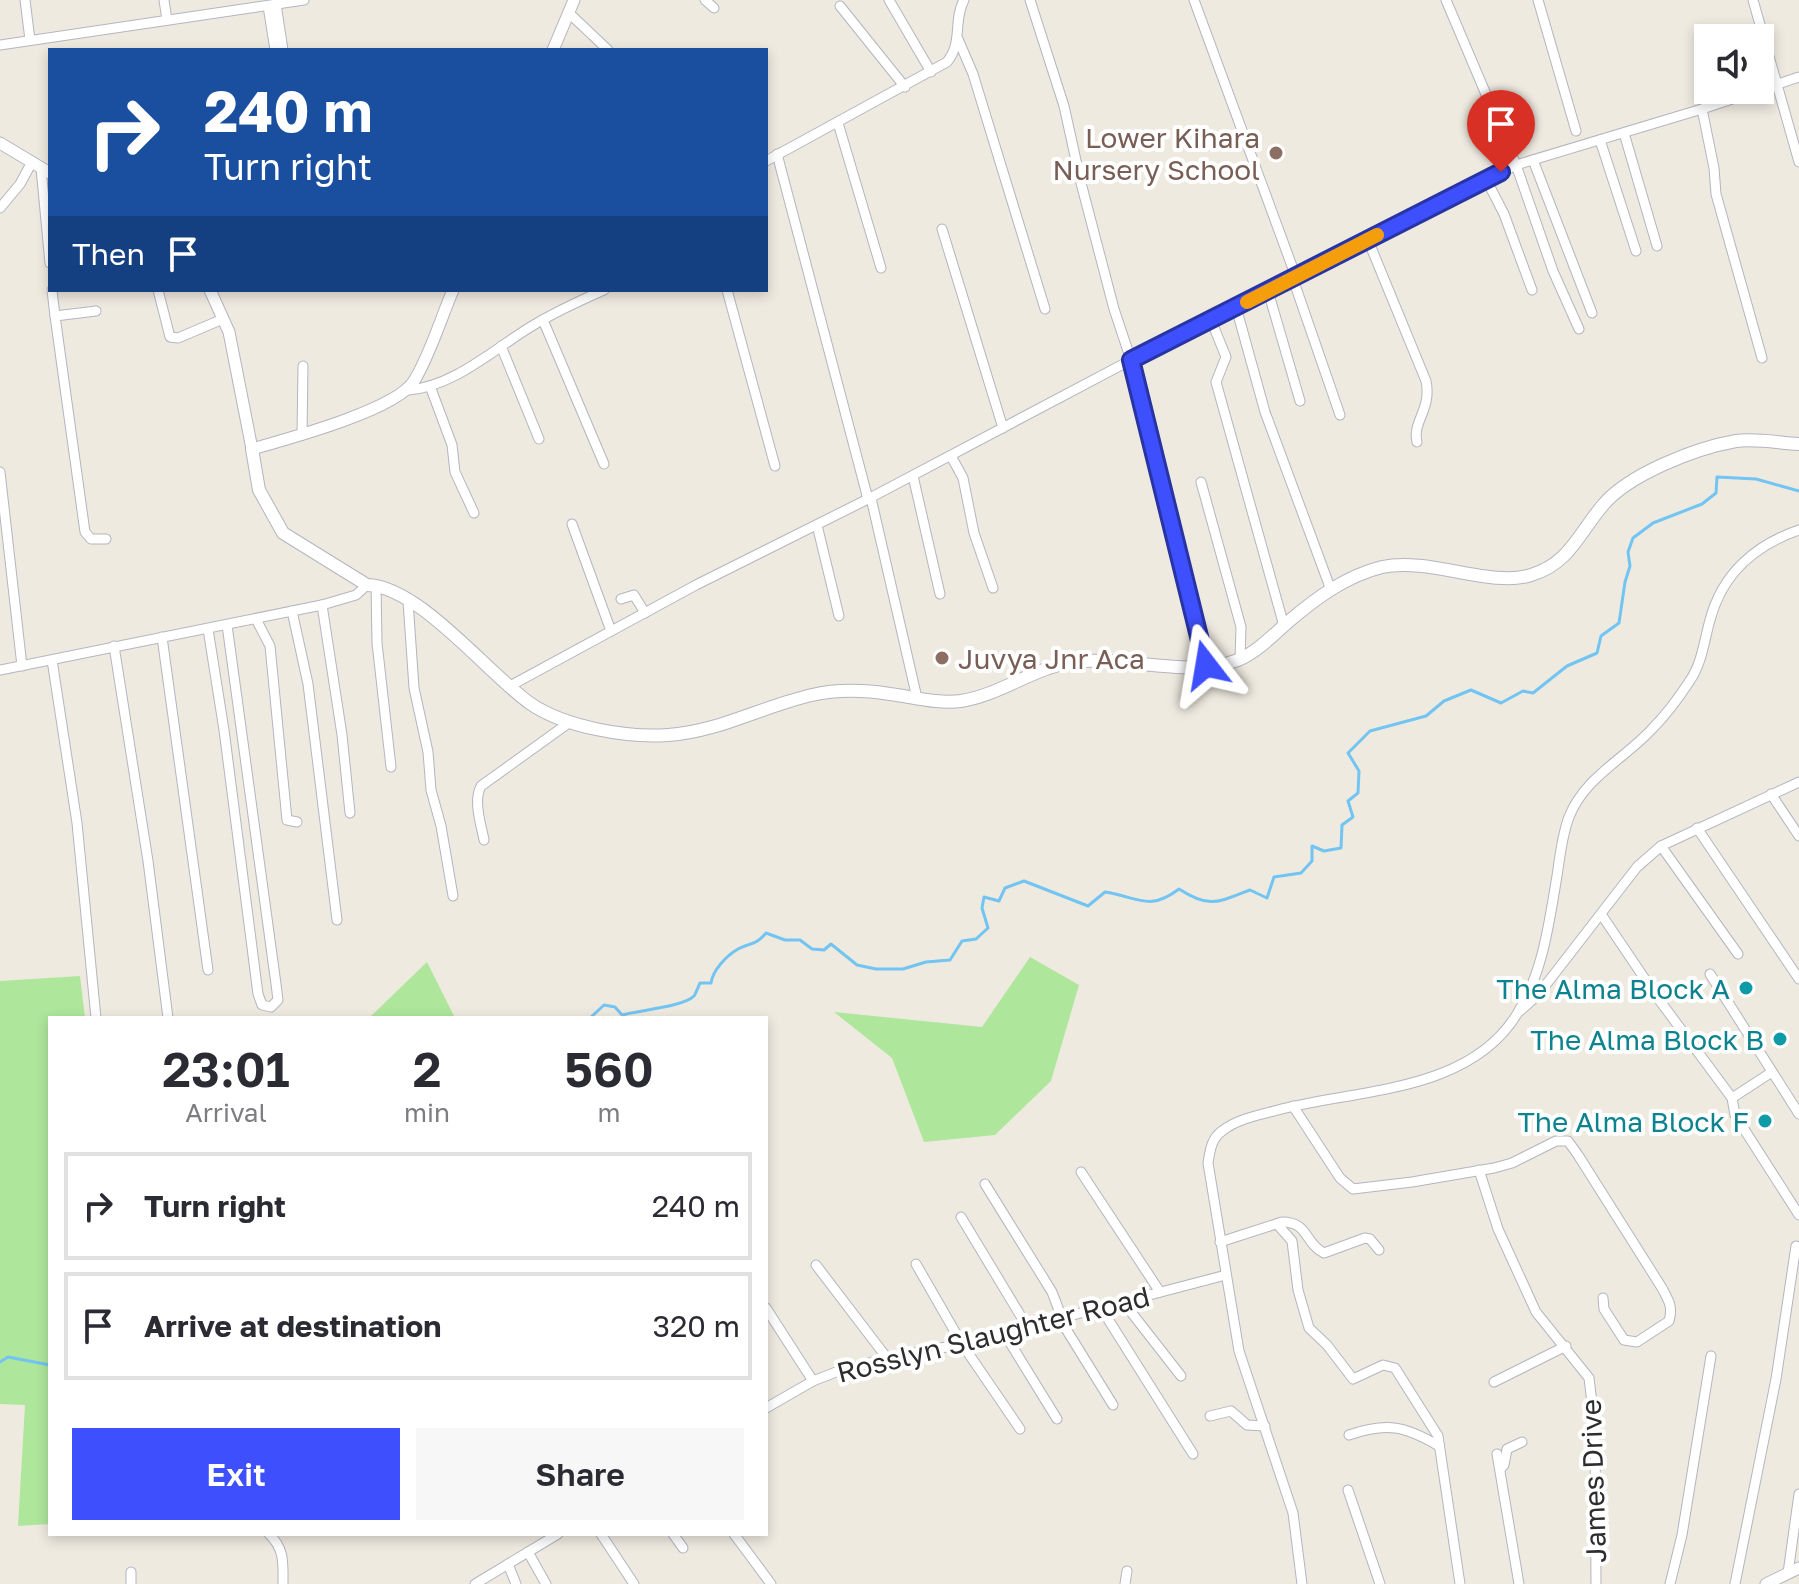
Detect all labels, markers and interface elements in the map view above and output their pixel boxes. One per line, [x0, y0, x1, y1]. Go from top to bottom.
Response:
map controls [1694, 24, 1774, 104]
button: sound [1694, 24, 1774, 104]
text: 240 m [204, 77, 373, 144]
icon: right [72, 80, 176, 184]
pin [1467, 90, 1535, 172]
icon: arrive [1479, 102, 1523, 146]
place label: Lower Kihara Nursery School [1052, 121, 1260, 186]
marker: Lower Kihara Nursery School [1267, 144, 1285, 162]
text: Turn right [204, 145, 372, 188]
icon: arrive [161, 232, 205, 276]
text: Then [72, 236, 145, 272]
position arrow [1164, 623, 1248, 707]
place label: Juvya Jnr Aca [958, 642, 1145, 675]
marker: Juvya Jnr Aca [933, 649, 951, 667]
place label: The Alma Block A [1496, 972, 1730, 1005]
marker: The Alma Block A [1737, 979, 1755, 997]
place label: The Alma Block B [1530, 1023, 1764, 1056]
marker: The Alma Block B [1771, 1030, 1789, 1048]
text: 23:01 [162, 1040, 290, 1098]
text: 2 [413, 1040, 441, 1098]
text: 560 [564, 1040, 654, 1098]
text: Arrival [185, 1097, 267, 1128]
text: min [404, 1097, 450, 1128]
text: m [598, 1097, 621, 1128]
place label: The Alma Block F [1517, 1105, 1749, 1138]
marker: The Alma Block F [1756, 1112, 1774, 1130]
icon: right [76, 1184, 120, 1228]
text: Turn right [144, 1188, 286, 1224]
text: 240 m [652, 1188, 740, 1224]
street label: Rosslyn Slaughter Road [833, 1279, 1153, 1389]
icon: arrive [76, 1304, 120, 1348]
text: Arrive at destination [144, 1308, 441, 1344]
text: 320 m [652, 1308, 740, 1344]
street label: James Drive [1574, 1399, 1612, 1563]
button: Exit [72, 1428, 400, 1520]
button: Share [416, 1428, 744, 1520]

